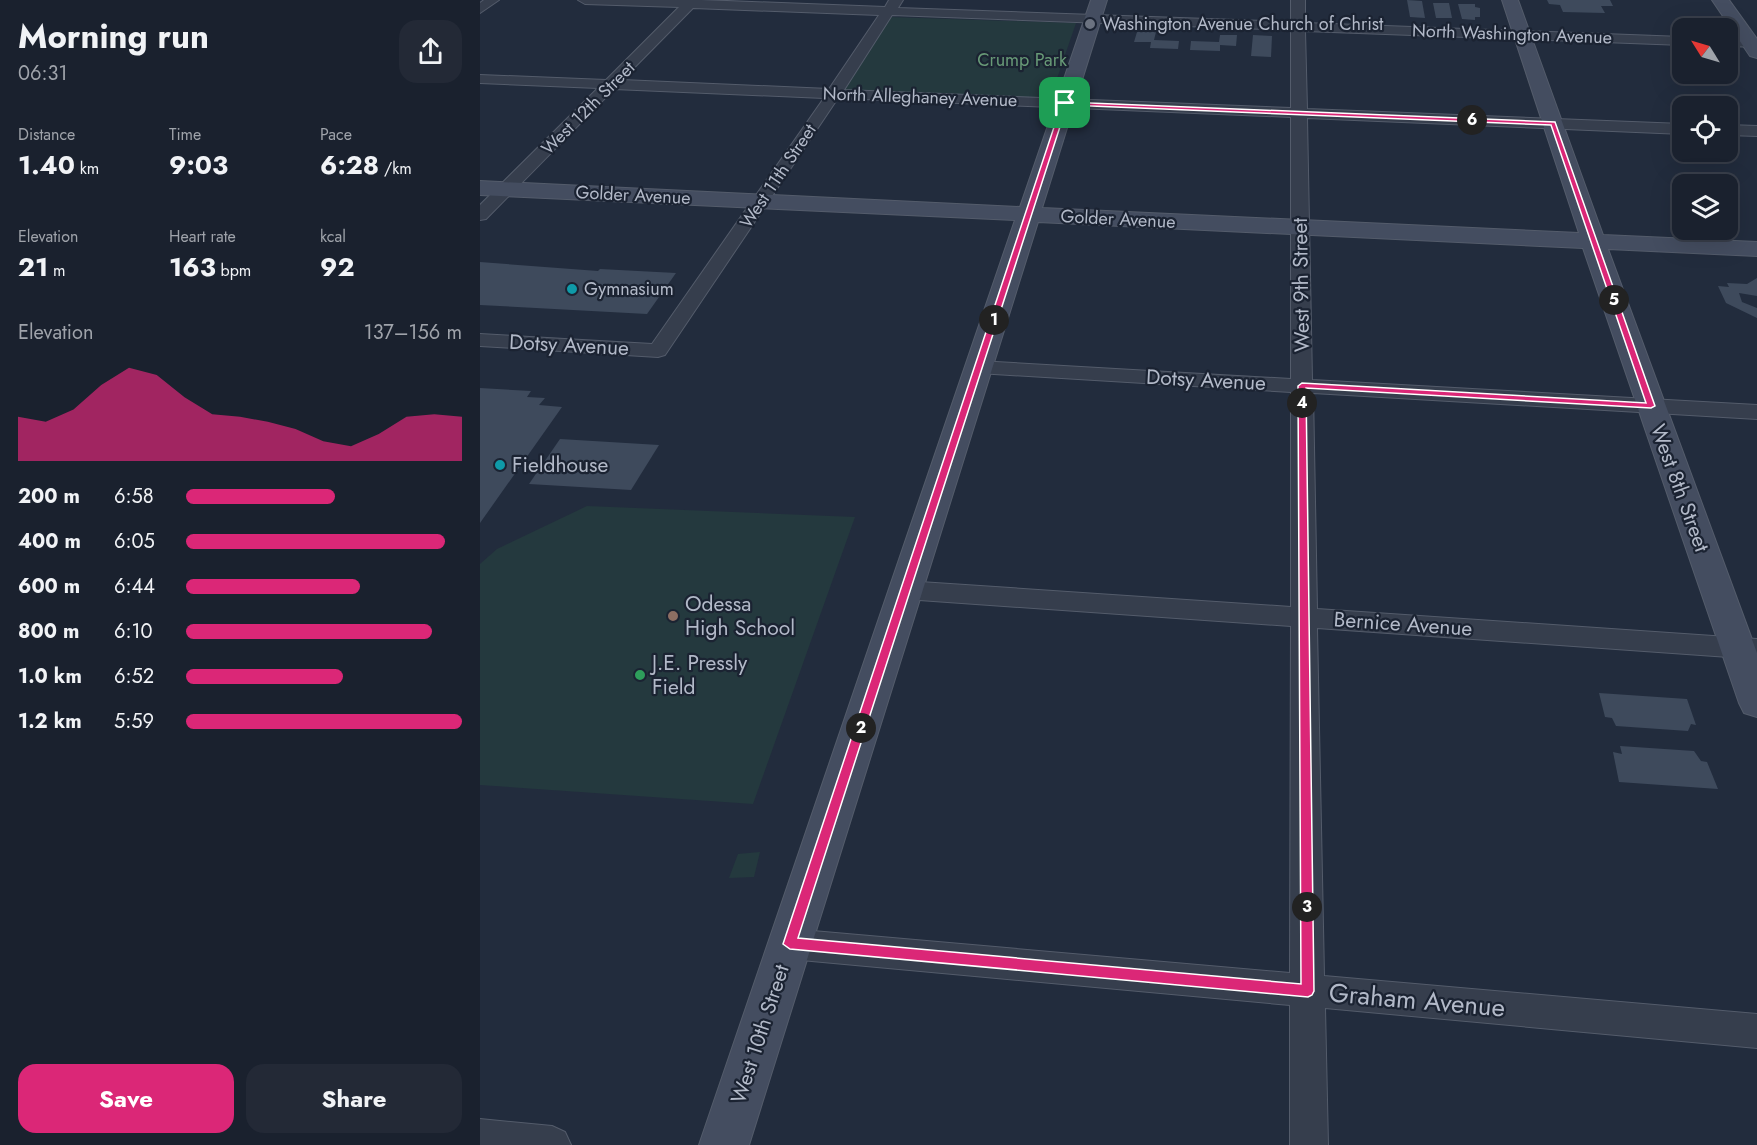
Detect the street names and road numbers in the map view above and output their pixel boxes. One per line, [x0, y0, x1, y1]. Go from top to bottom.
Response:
street label: North Washington Avenue [1412, 18, 1612, 50]
street label: West 12th Street [535, 55, 641, 161]
street label: North Alleghaney Avenue [822, 81, 1018, 113]
street label: West 11th Street [733, 118, 823, 233]
street label: Golder Avenue [575, 179, 691, 211]
street label: Golder Avenue [1060, 203, 1176, 235]
street label: West 9th Street [1285, 218, 1317, 352]
street label: Dotsy Avenue [508, 327, 630, 363]
street label: Dotsy Avenue [1145, 362, 1267, 398]
street label: West 8th Street [1643, 420, 1717, 556]
street label: Bernice Avenue [1333, 604, 1473, 644]
street label: West 10th Street [723, 961, 797, 1107]
street label: Graham Avenue [1327, 973, 1507, 1027]

